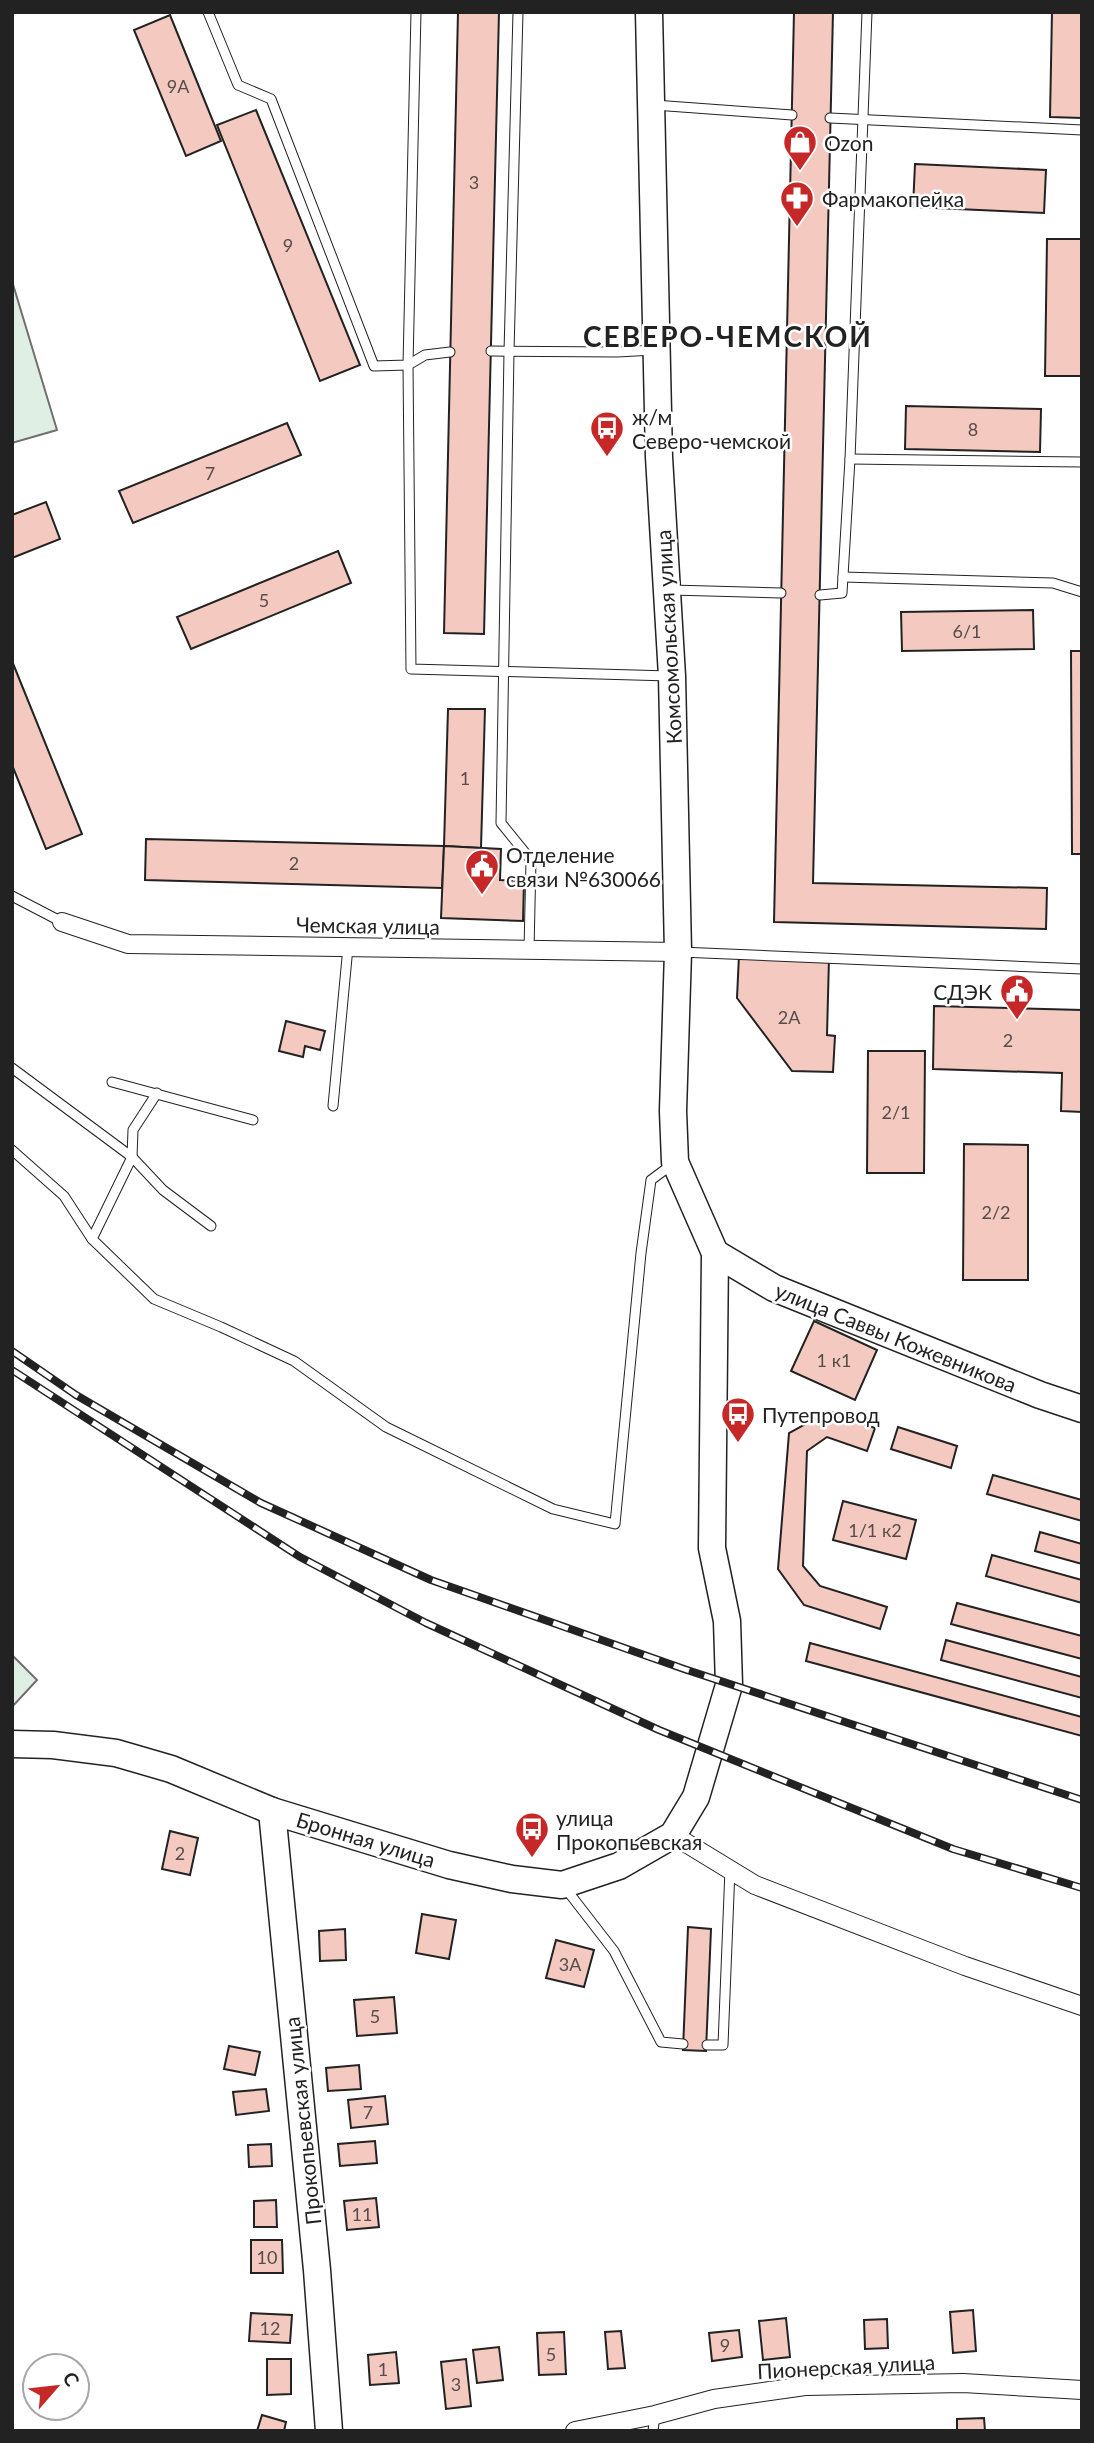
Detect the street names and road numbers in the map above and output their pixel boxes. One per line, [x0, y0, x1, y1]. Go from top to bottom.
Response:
street label: Комсомольская улица [650, 529, 686, 745]
street label: Чемская улица [296, 911, 440, 939]
street label: улица Саввы Кожевникова [772, 1277, 1020, 1397]
street label: Бронная улица [294, 1806, 438, 1872]
street label: Прокопьевская улица [279, 2016, 325, 2226]
street label: Пионерская улица [756, 2349, 936, 2383]

